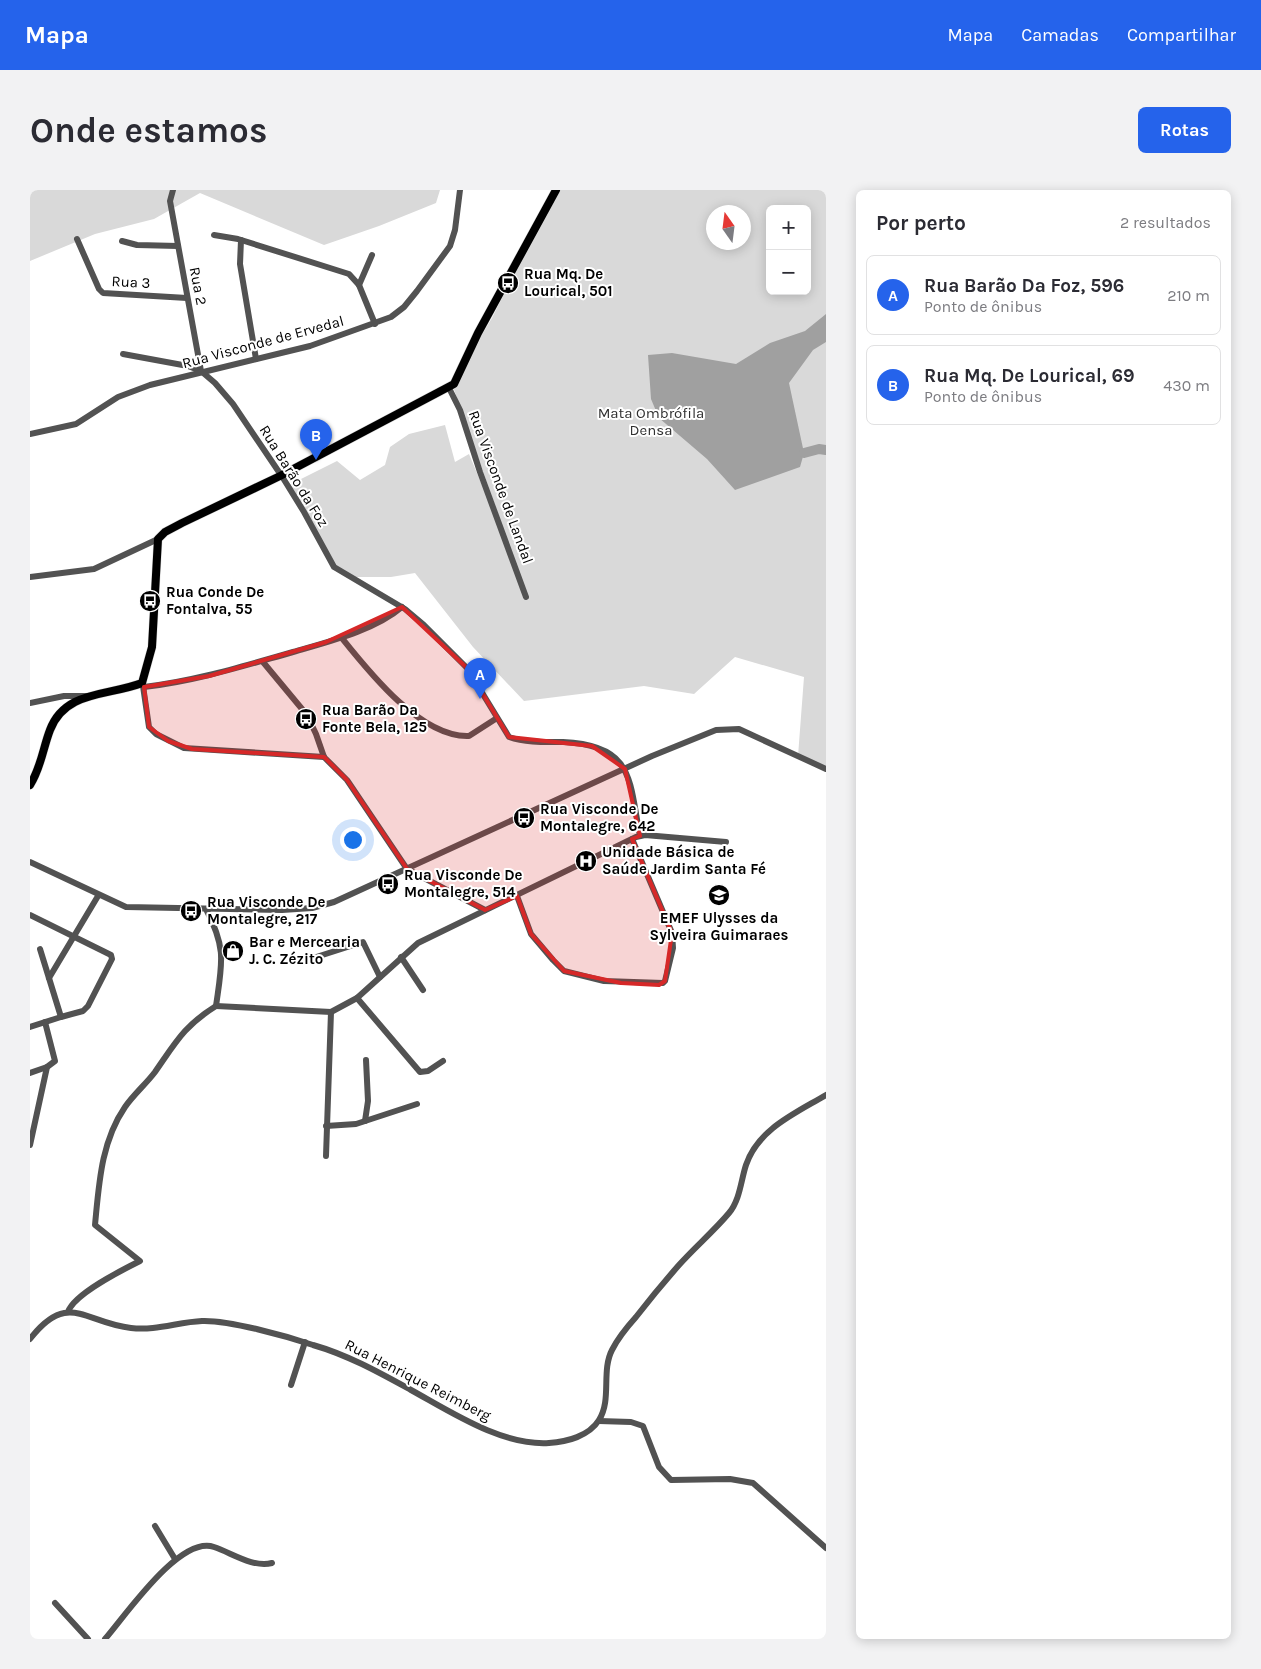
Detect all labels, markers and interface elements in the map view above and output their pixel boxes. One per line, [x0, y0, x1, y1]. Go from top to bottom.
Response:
text: Mapa [25, 21, 89, 49]
text: Mapa [948, 24, 993, 46]
text: Camadas [1021, 24, 1099, 46]
text: Compartilhar [1127, 24, 1236, 46]
button: Rotas [1138, 107, 1231, 153]
text: Onde estamos [30, 110, 267, 151]
north arrow [706, 205, 751, 250]
map controls [766, 205, 811, 295]
button: + [766, 205, 811, 250]
text: Por perto [876, 211, 966, 235]
text: 2 resultados [1120, 213, 1211, 232]
button: − [766, 250, 811, 295]
street label: Rua 2 [185, 265, 211, 307]
place label: Rua Mq. De Lourical, 501 [524, 265, 613, 300]
bus stop icon: Rua Mq. De Lourical, 501 [496, 271, 520, 295]
street label: Rua 3 [111, 272, 151, 292]
text: Rua Barão Da Foz, 596 [924, 275, 1124, 297]
text: A [888, 286, 898, 305]
text: 210 m [1167, 286, 1210, 305]
text: Ponto de ônibus [924, 297, 1042, 316]
street label: Rua Visconde de Ervedal [180, 312, 346, 372]
text: Rua Mq. De Lourical, 69 [924, 365, 1135, 387]
text: B [888, 376, 898, 395]
text: 430 m [1163, 376, 1210, 395]
text: Ponto de ônibus [924, 387, 1042, 406]
park label: Mata Ombrófila Densa [598, 404, 704, 439]
street label: Rua Visconde de Landal [465, 408, 537, 566]
pin: B [300, 419, 332, 460]
street label: Rua Barão da Foz [255, 422, 333, 530]
place label: Rua Conde De Fontalva, 55 [166, 583, 264, 618]
bus stop icon: Rua Conde De Fontalva, 55 [138, 589, 162, 613]
pin: A [464, 658, 496, 699]
place label: Rua Barão Da Fonte Bela, 125 [322, 701, 427, 736]
bus stop icon: Rua Barão Da Fonte Bela, 125 [294, 707, 318, 731]
place label: Rua Visconde De Montalegre, 642 [540, 800, 659, 835]
bus stop icon: Rua Visconde De Montalegre, 642 [512, 806, 536, 830]
your location [340, 827, 366, 853]
place label: Unidade Básica de Saúde Jardim Santa Fé [602, 843, 766, 878]
hospital icon: Unidade Básica de Saúde Jardim Santa Fé [574, 849, 598, 873]
place label: Rua Visconde De Montalegre, 514 [404, 866, 523, 901]
bus stop icon: Rua Visconde De Montalegre, 514 [376, 872, 400, 896]
school or university icon: EMEF Ulysses da Sylveira Guimaraes [707, 883, 731, 907]
place label: Rua Visconde De Montalegre, 217 [207, 893, 326, 928]
bus stop icon: Rua Visconde De Montalegre, 217 [179, 899, 203, 923]
place label: EMEF Ulysses da Sylveira Guimaraes [650, 909, 788, 944]
place label: Bar e Mercearia J. C. Zézito [249, 933, 360, 968]
shop icon: Bar e Mercearia J. C. Zézito [221, 939, 245, 963]
street label: Rua Henrique Reimberg [342, 1335, 495, 1425]

